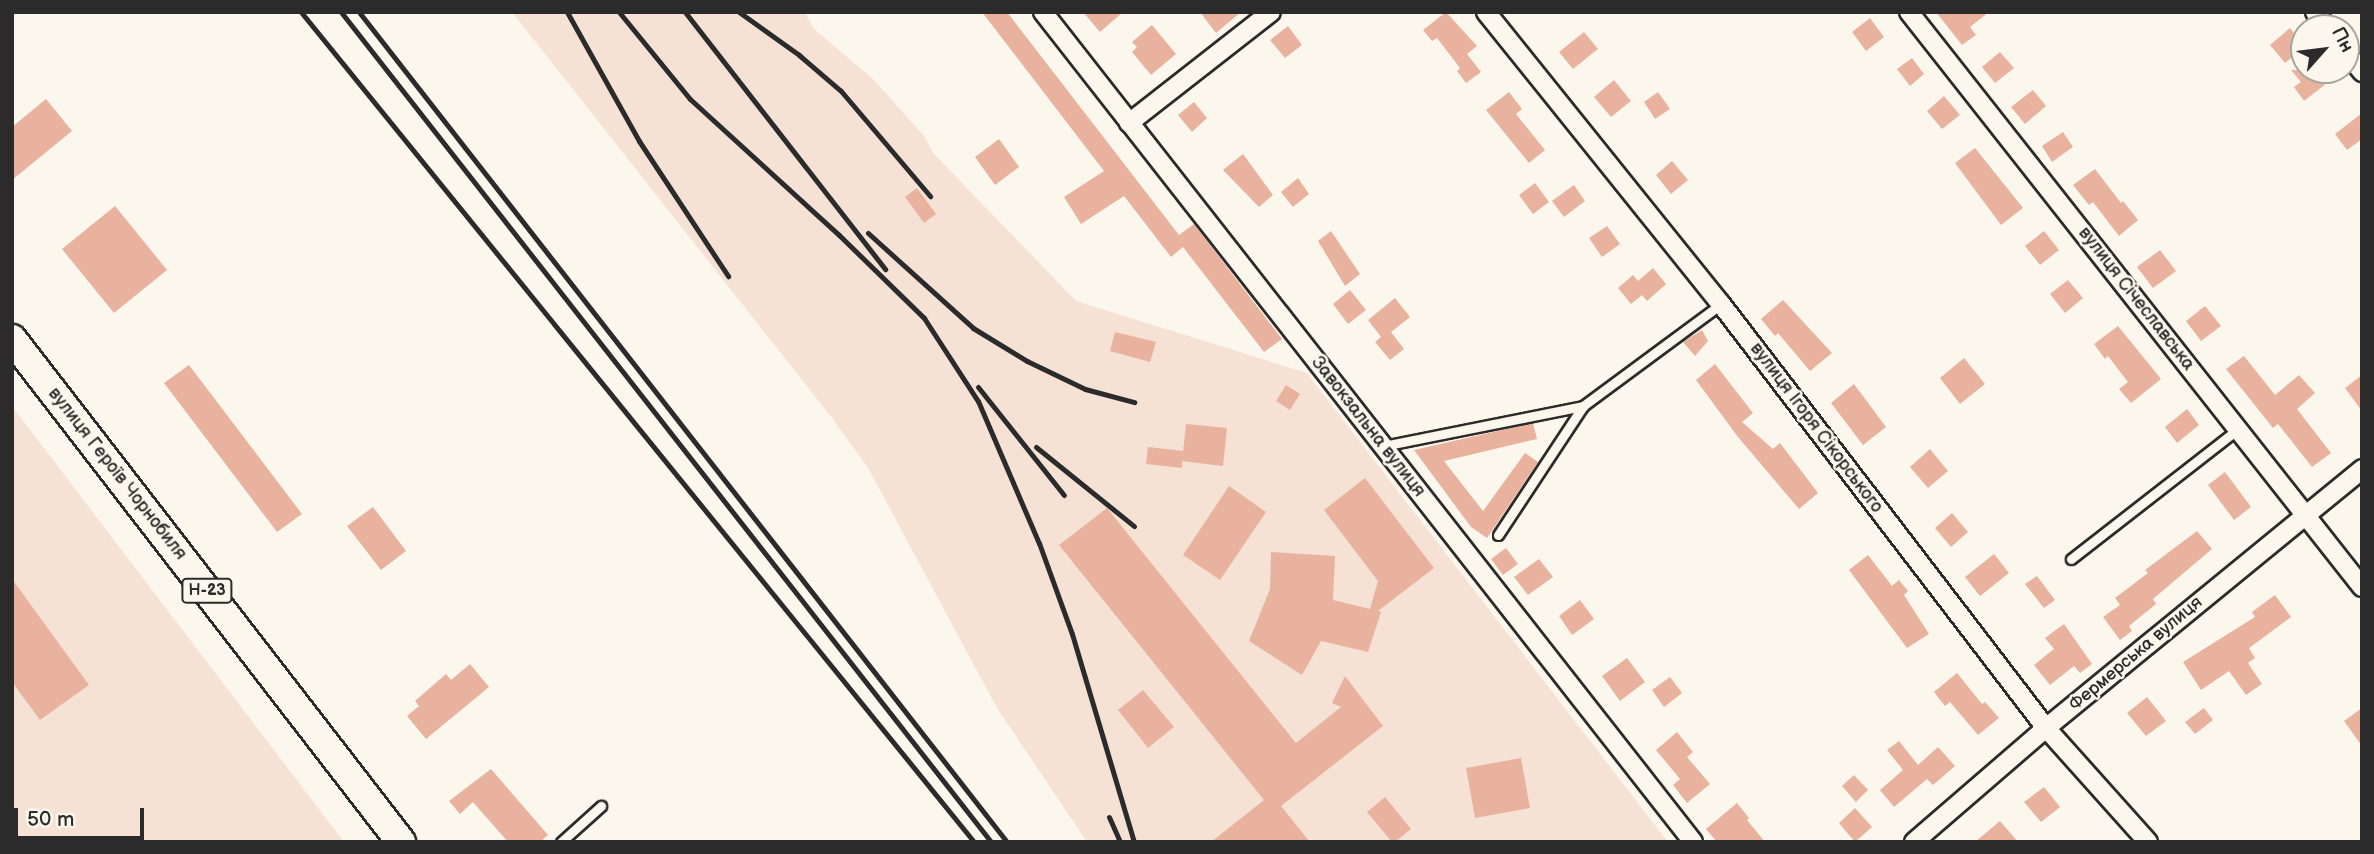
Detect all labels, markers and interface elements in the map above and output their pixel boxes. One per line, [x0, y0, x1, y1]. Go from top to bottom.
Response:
north arrow [2290, 14, 2360, 84]
text: Пн [2326, 23, 2358, 56]
street label: вулиця Січеславська [2073, 223, 2199, 375]
street label: вулиця Ігоря Сікорського [1745, 339, 1887, 517]
street label: Завокзальна вулиця [1306, 352, 1430, 502]
street label: вулиця Героїв Чорнобиля [43, 384, 191, 564]
road number: Н-23 [181, 578, 233, 604]
street label: Фермерська вулиця [2065, 592, 2207, 716]
scale bar [18, 794, 147, 838]
text: 50 m [27, 807, 74, 832]

